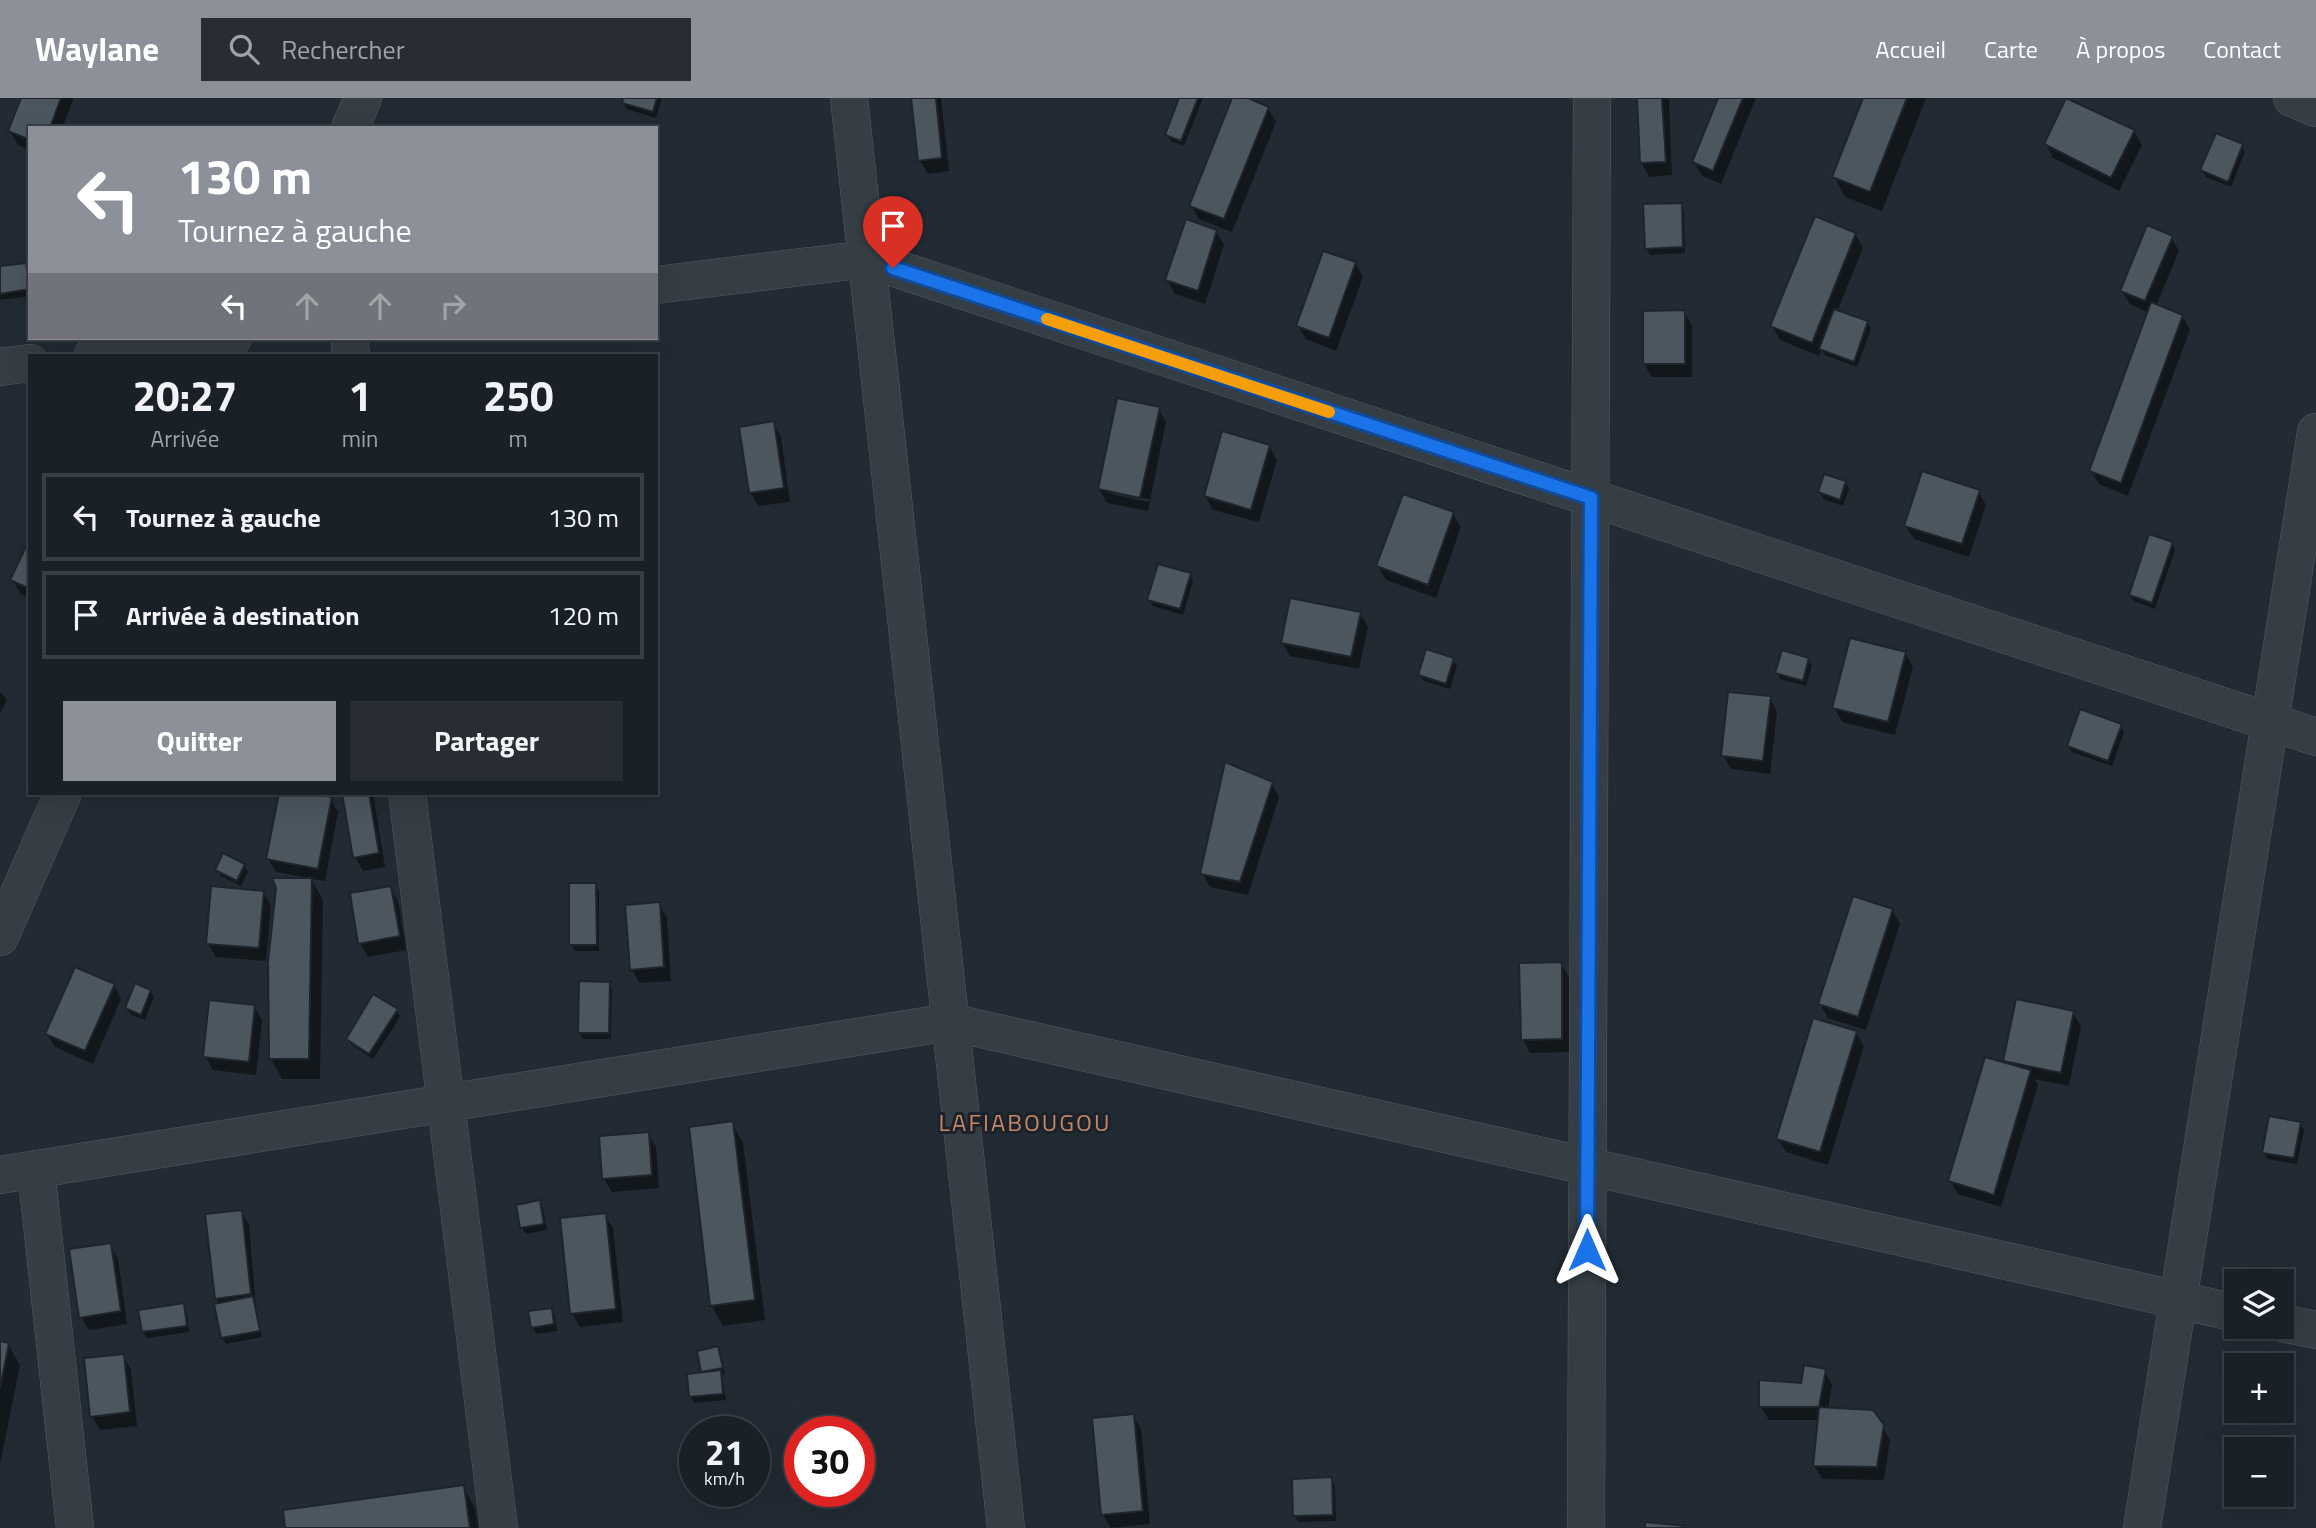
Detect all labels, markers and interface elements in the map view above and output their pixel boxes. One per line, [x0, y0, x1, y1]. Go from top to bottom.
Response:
search box [201, 18, 691, 81]
text: Waylane [35, 24, 159, 74]
icon: search [225, 30, 263, 68]
text: Rechercher [281, 30, 405, 69]
text: Accueil [1875, 31, 1946, 67]
text: Carte [1984, 31, 2038, 67]
text: À propos [2076, 31, 2165, 67]
text: Contact [2203, 31, 2281, 67]
text: 130 m [178, 138, 312, 213]
icon: left [63, 154, 154, 245]
pin [863, 196, 923, 268]
text: Tournez à gauche [178, 206, 412, 254]
icon: arrive [874, 207, 912, 245]
icon: left [215, 287, 253, 325]
icon: ahead [288, 287, 326, 325]
icon: ahead [361, 287, 399, 325]
icon: right [434, 287, 472, 325]
text: 20:27 [132, 363, 237, 427]
text: 1 [348, 363, 372, 427]
text: 250 [483, 363, 553, 427]
text: Arrivée [151, 421, 219, 456]
text: min [342, 421, 378, 456]
text: m [509, 421, 528, 456]
icon: left [67, 498, 105, 536]
text: Tournez à gauche [126, 498, 321, 537]
text: 130 m [548, 498, 619, 537]
icon: arrive [67, 596, 105, 634]
text: Arrivée à destination [126, 596, 360, 635]
text: 120 m [548, 596, 619, 635]
button: Quitter [63, 701, 336, 781]
button: Partager [350, 701, 623, 781]
district label: LAFIABOUGOU [939, 1104, 1111, 1140]
position arrow [1550, 1213, 1624, 1287]
map controls [2224, 1269, 2294, 1507]
button: layers [2224, 1269, 2294, 1339]
button: + [2224, 1353, 2294, 1423]
speed limit sign: 30 [784, 1416, 875, 1507]
text: 21 [705, 1425, 744, 1479]
button: − [2224, 1437, 2294, 1507]
text: km/h [704, 1465, 745, 1492]

